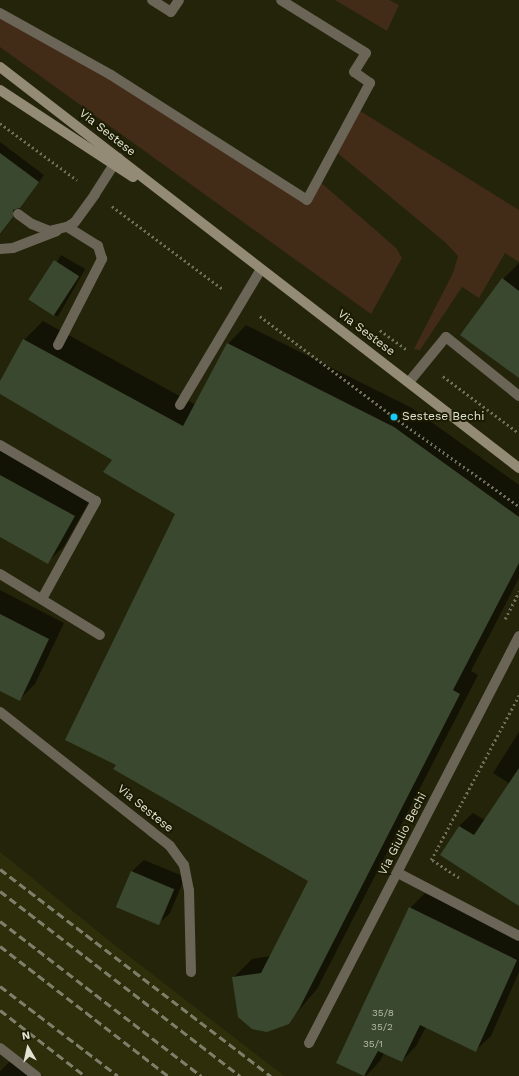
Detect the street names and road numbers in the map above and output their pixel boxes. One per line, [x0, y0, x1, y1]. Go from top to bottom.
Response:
street label: Via Sestese [76, 106, 138, 160]
street label: Via Sestese [335, 307, 397, 359]
street label: Via Sestese [114, 782, 176, 836]
street label: Via Giulio Bechi [376, 790, 430, 878]

